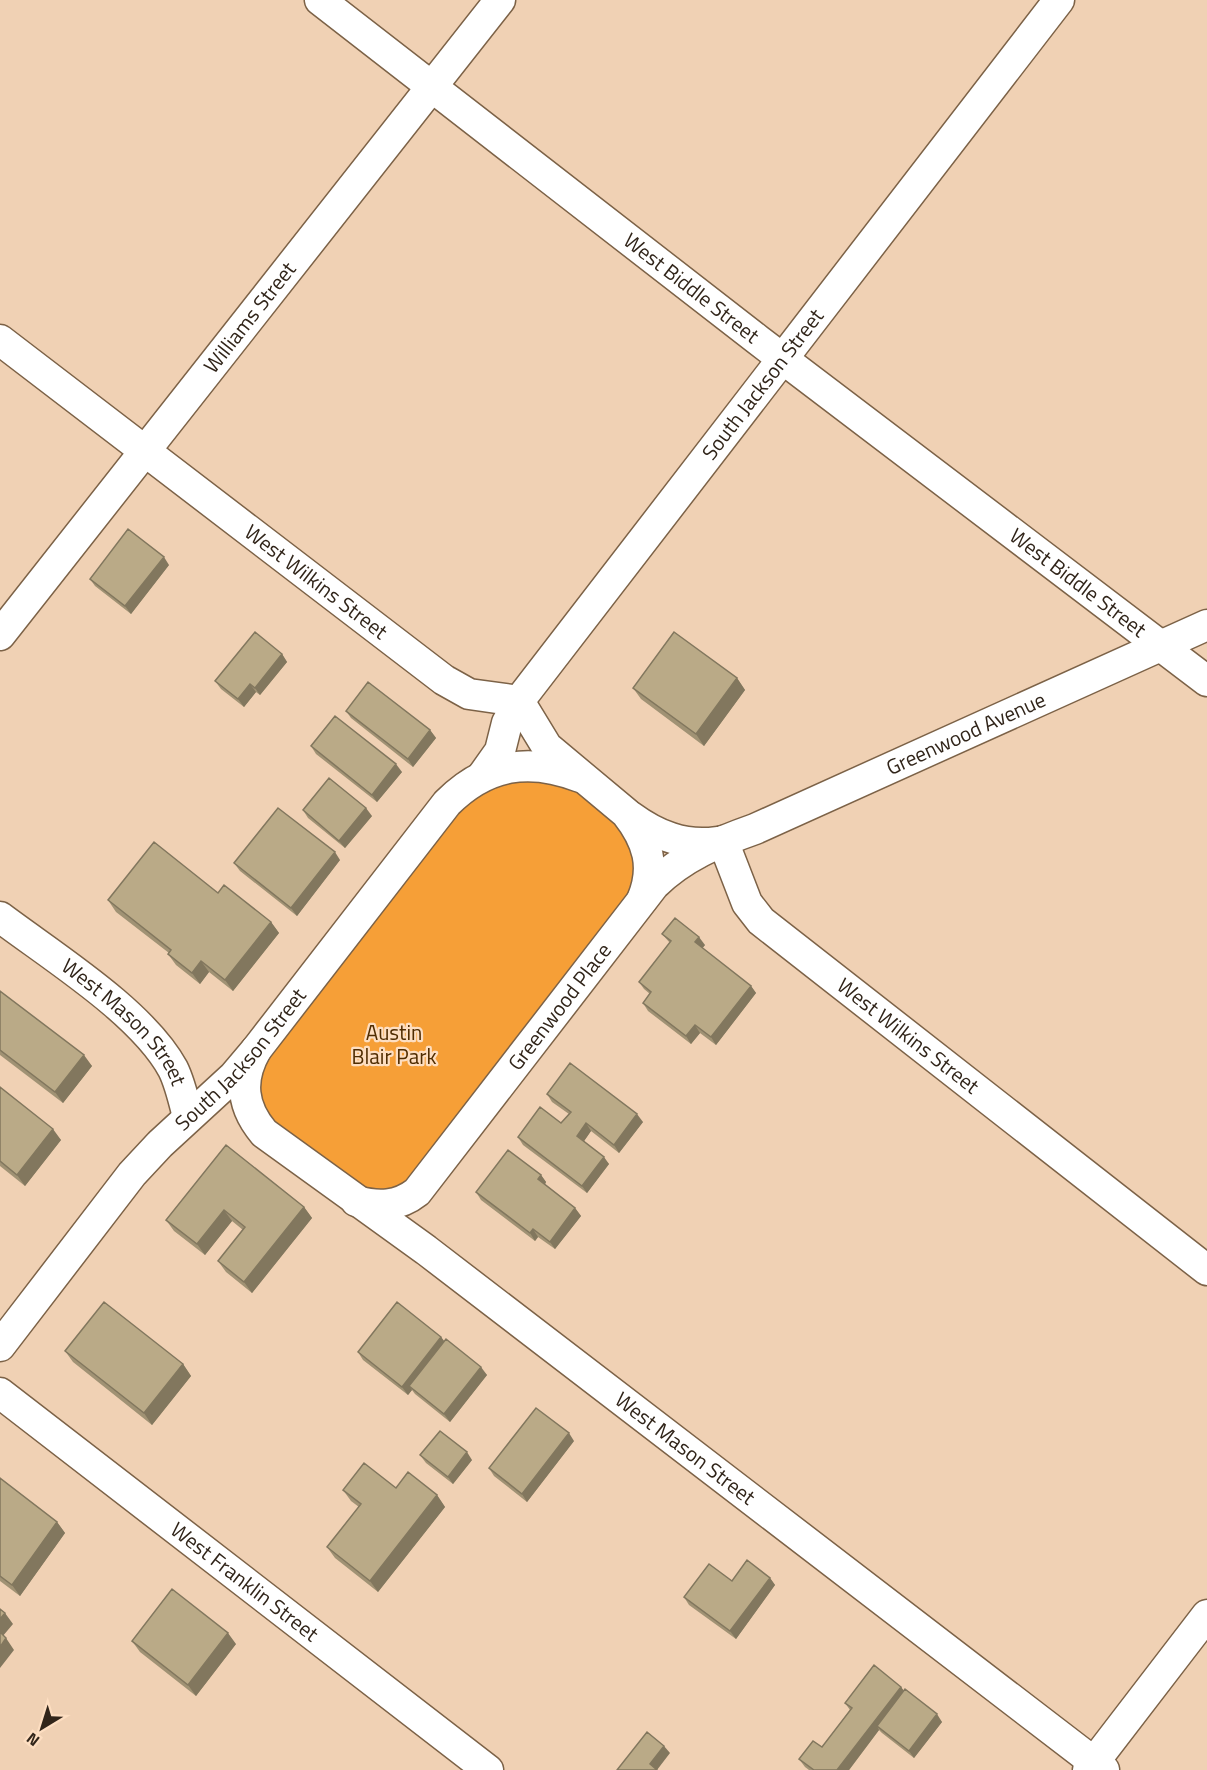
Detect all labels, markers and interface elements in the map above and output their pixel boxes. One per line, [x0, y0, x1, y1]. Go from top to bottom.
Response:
street label: West Biddle Street [617, 224, 767, 351]
street label: Williams Street [195, 254, 304, 380]
street label: South Jackson Street [693, 301, 831, 466]
street label: West Wilkins Street [238, 516, 396, 647]
street label: West Biddle Street [1003, 520, 1154, 645]
street label: Greenwood Avenue [881, 683, 1050, 783]
street label: Greenwood Place [499, 936, 619, 1077]
street label: West Mason Street [55, 950, 196, 1090]
street label: West Wilkins Street [831, 969, 987, 1102]
street label: South Jackson Street [167, 980, 314, 1138]
park label: Austin Blair Park [352, 1016, 437, 1072]
street label: West Mason Street [609, 1384, 763, 1513]
street label: West Franklin Street [164, 1513, 327, 1649]
north arrow [12, 1698, 72, 1758]
text: N [21, 1727, 45, 1753]

